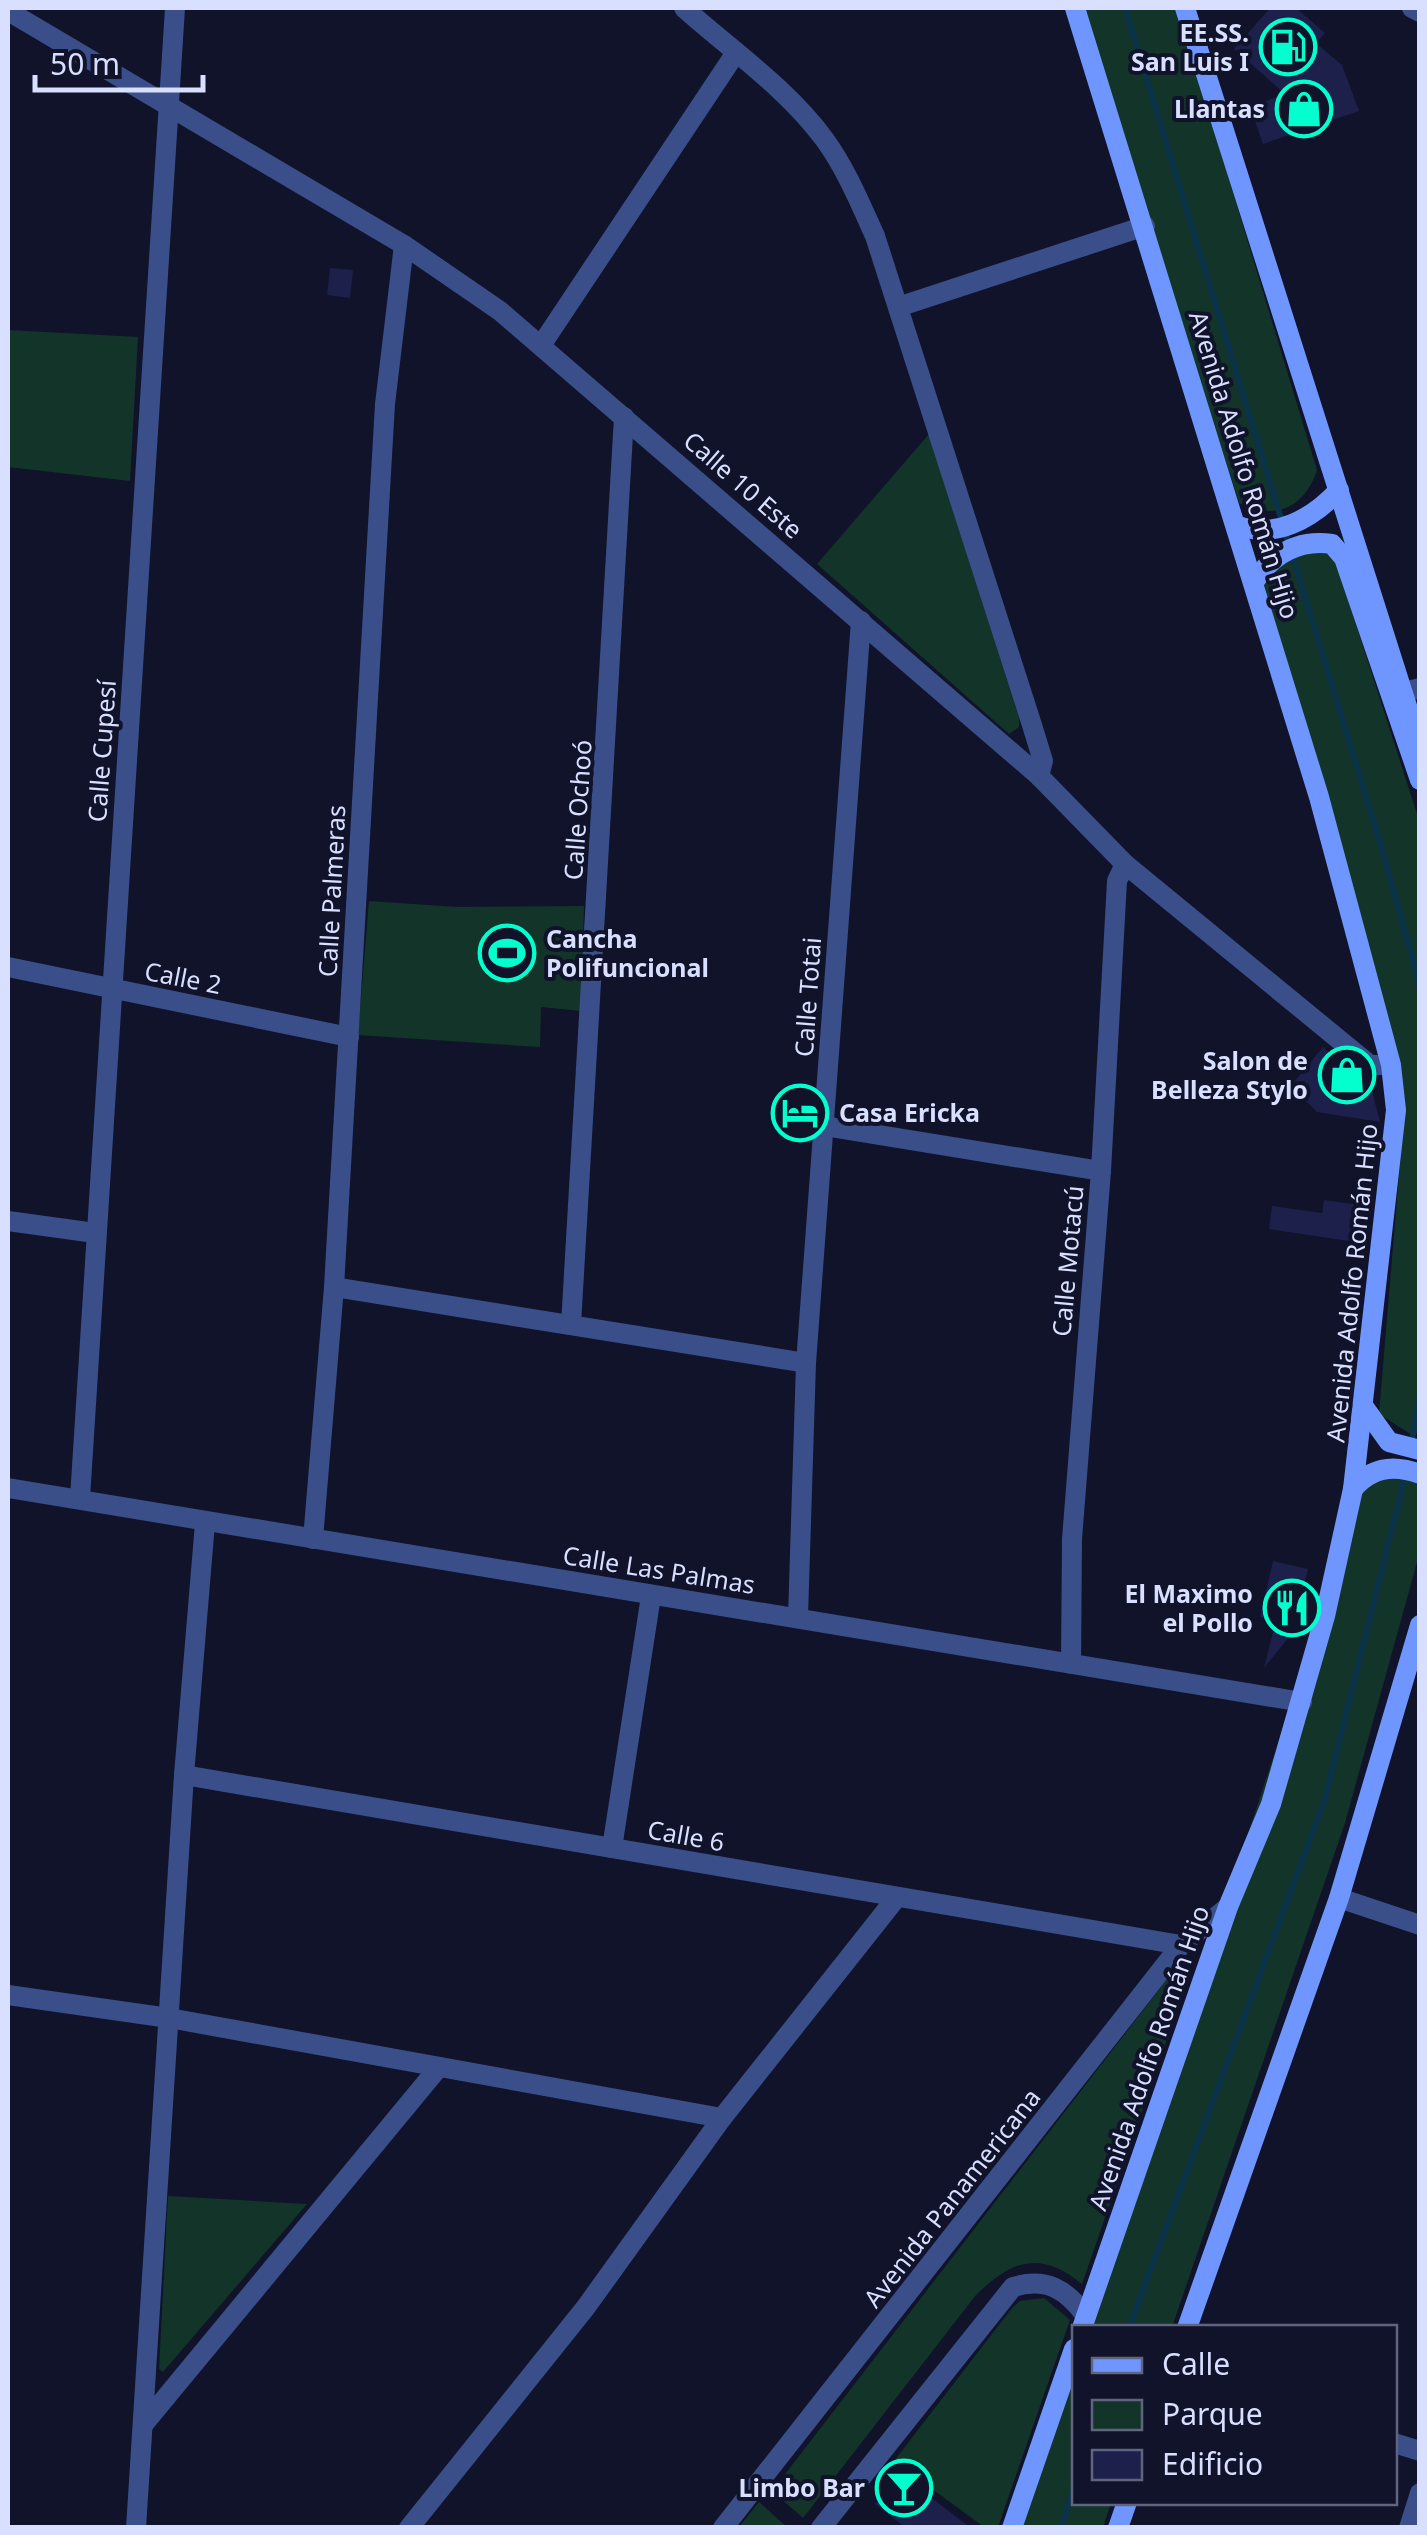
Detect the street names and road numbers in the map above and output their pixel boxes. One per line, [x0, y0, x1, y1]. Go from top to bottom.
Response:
street label: Avenida Adolfo Román Hijo [1182, 307, 1308, 623]
street label: Calle 10 Este [677, 423, 810, 545]
street label: Calle Cupesí [79, 678, 123, 823]
street label: Calle Ochoó [555, 739, 599, 881]
street label: Calle Palmeras [310, 804, 352, 978]
street label: Calle Totai [786, 936, 828, 1058]
street label: Calle 2 [142, 953, 225, 1001]
street label: Avenida Adolfo Román Hijo [1317, 1122, 1385, 1444]
street label: Calle Motacú [1043, 1184, 1091, 1338]
street label: Calle Las Palmas [561, 1537, 758, 1601]
street label: Calle 6 [645, 1812, 727, 1858]
street label: Avenida Adolfo Román Hijo [1080, 1901, 1216, 2215]
street label: Avenida Panamericana [855, 2081, 1047, 2314]

